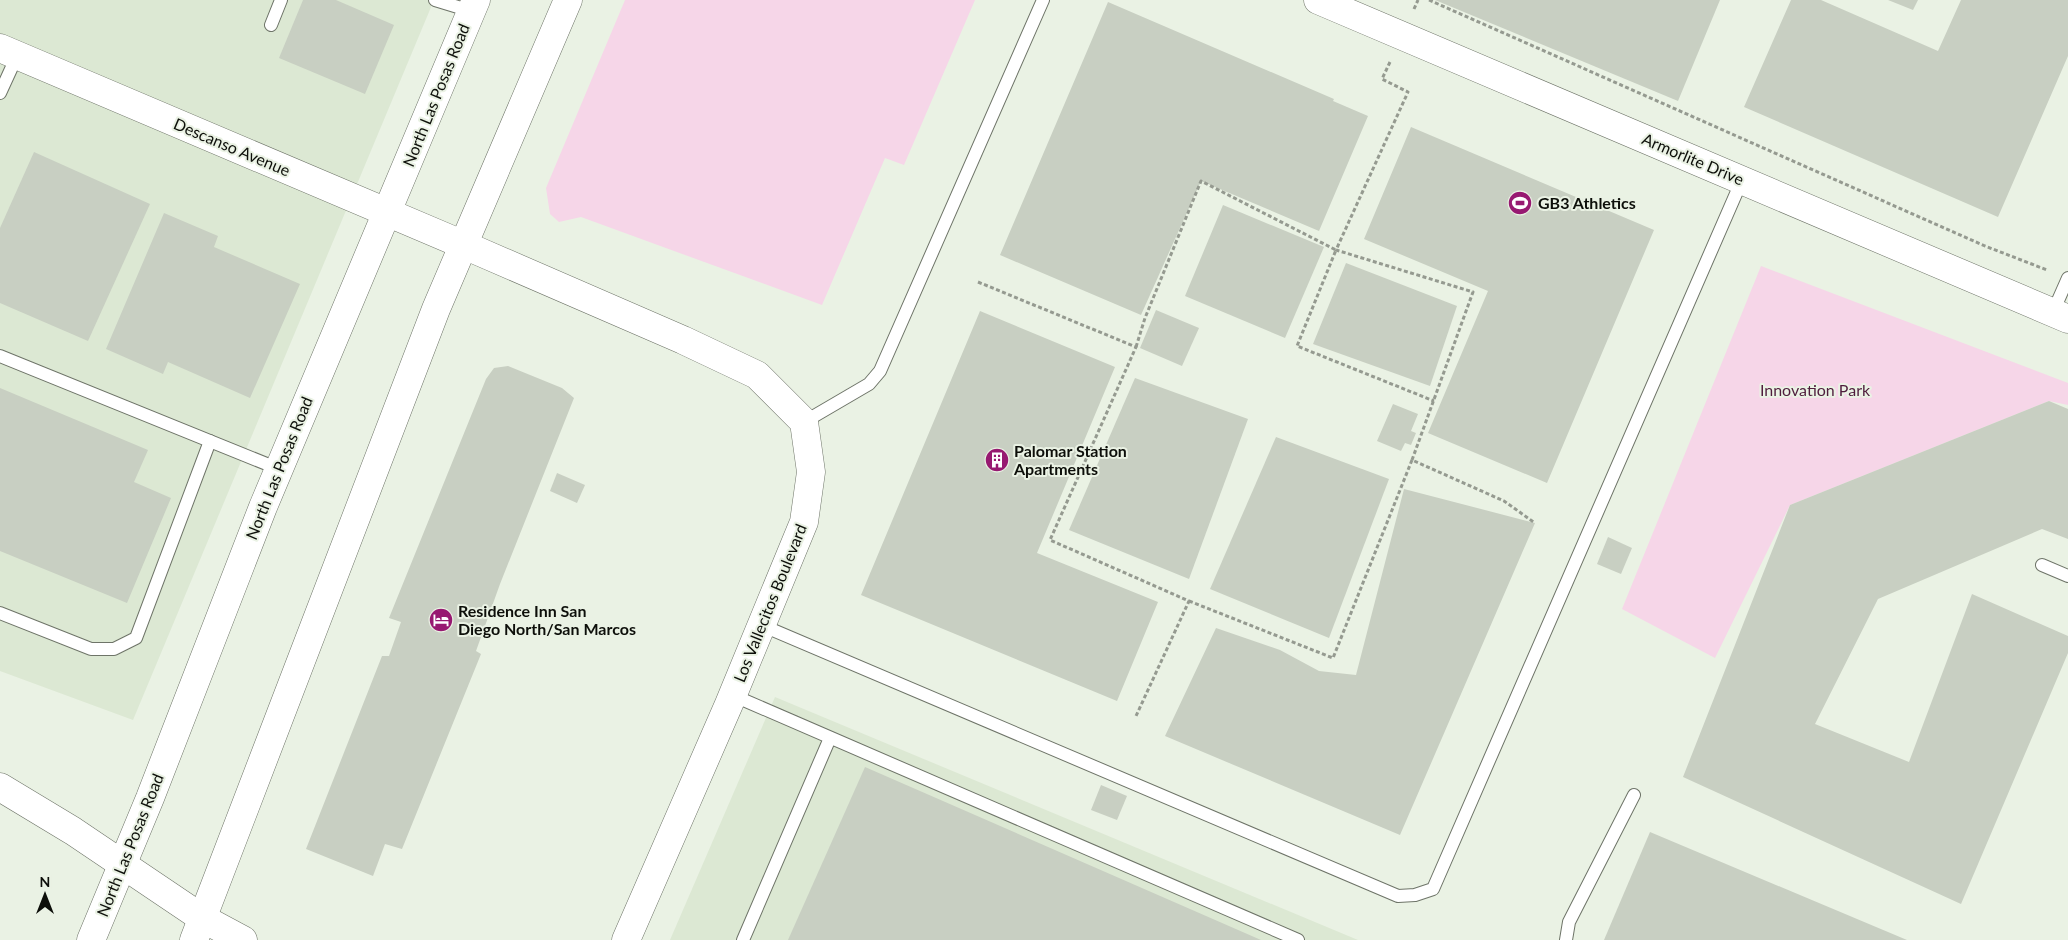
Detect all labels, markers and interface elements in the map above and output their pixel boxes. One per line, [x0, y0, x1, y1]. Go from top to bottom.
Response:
street label: North Las Posas Road [398, 21, 473, 169]
street label: Descanso Avenue [171, 113, 293, 180]
street label: Armorlite Drive [1639, 129, 1747, 189]
sports icon: GB3 Athletics [1507, 190, 1533, 216]
place label: GB3 Athletics [1538, 193, 1636, 212]
park label: Innovation Park [1760, 380, 1871, 399]
street label: North Las Posas Road [241, 394, 316, 542]
place label: Palomar Station Apartments [1013, 441, 1127, 478]
building icon: Palomar Station Apartments [984, 447, 1010, 473]
street label: Los Vallecitos Boulevard [729, 521, 810, 685]
place label: Residence Inn San Diego North/San Marcos [458, 601, 636, 638]
hotel icon: Residence Inn San Diego North/San Marcos [428, 607, 454, 633]
street label: North Las Posas Road [92, 771, 167, 919]
north arrow [20, 870, 70, 920]
text: N [40, 873, 50, 890]

